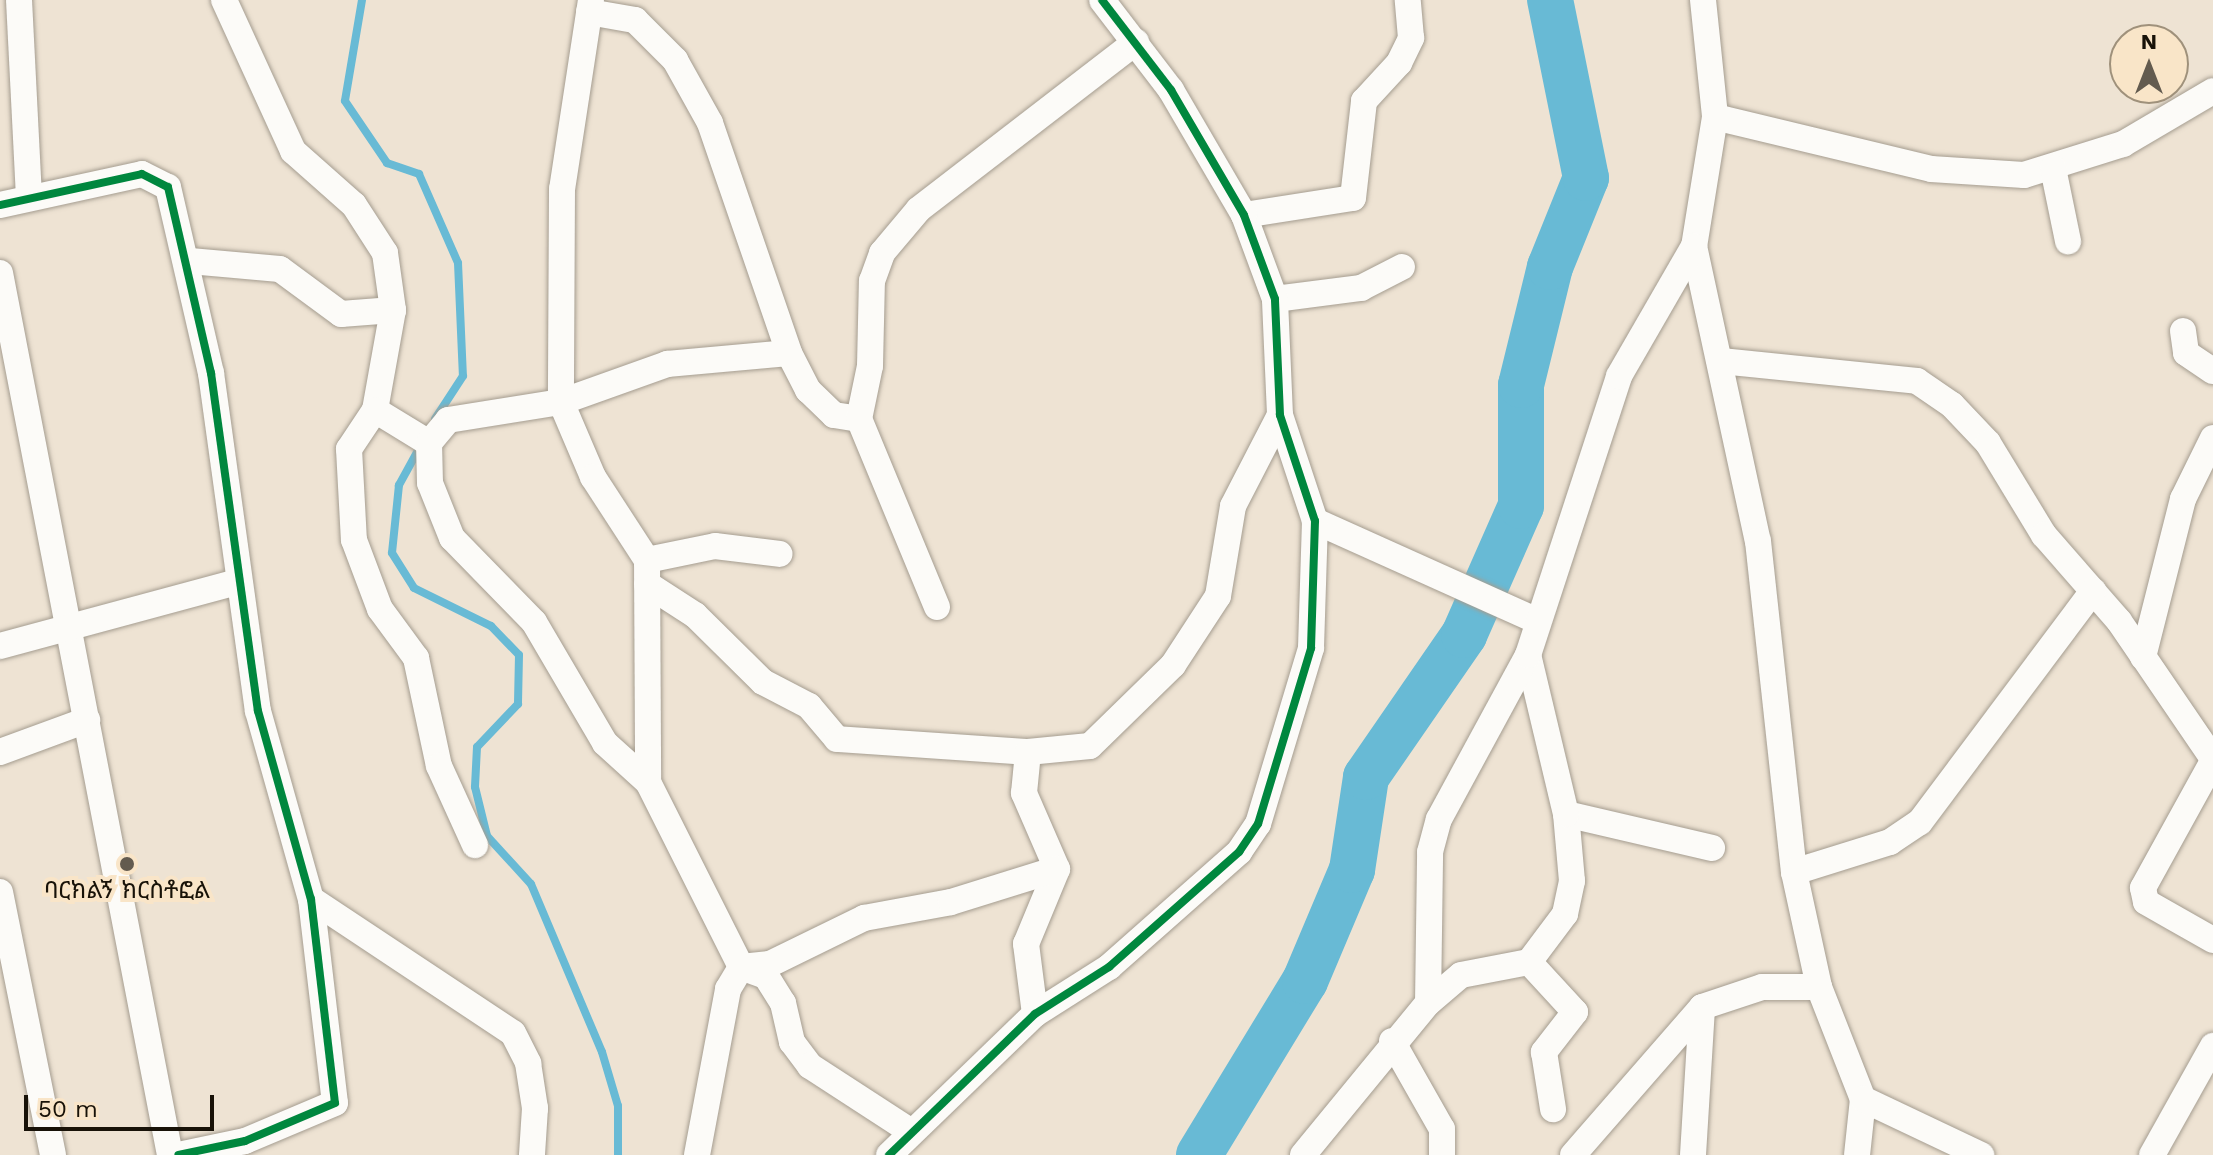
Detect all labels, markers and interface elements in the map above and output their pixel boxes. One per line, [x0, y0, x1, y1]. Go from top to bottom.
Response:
north arrow [2109, 24, 2189, 104]
text: N [2141, 29, 2157, 54]
marker: ባርክልኝ ክርስቶፎል [118, 855, 136, 873]
place label: ባርክልኝ ክርስቶፎል [44, 877, 210, 905]
scale bar [28, 1079, 218, 1129]
text: 50 m [38, 1095, 98, 1123]

